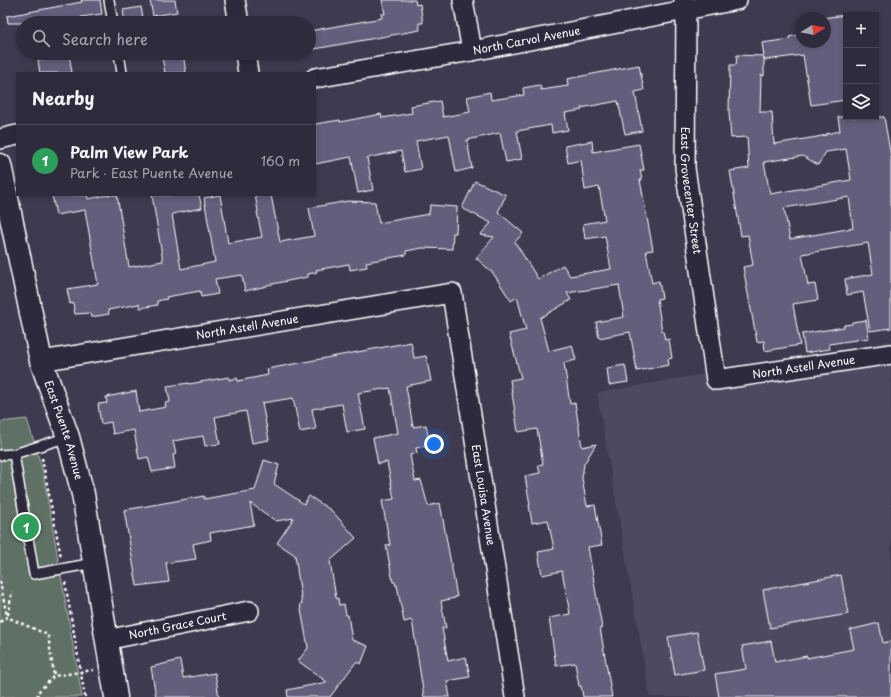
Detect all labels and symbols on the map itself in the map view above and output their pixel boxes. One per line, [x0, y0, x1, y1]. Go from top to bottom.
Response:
north arrow [795, 12, 831, 48]
street label: North Carvol Avenue [471, 21, 582, 59]
street label: East Grovecenter Street [677, 127, 707, 256]
street label: North Astell Avenue [195, 310, 300, 343]
street label: North Astell Avenue [751, 350, 856, 383]
street label: East Puente Avenue [41, 378, 88, 482]
your location [424, 434, 444, 454]
street label: East Louisa Avenue [468, 443, 500, 547]
pin: 1 [13, 512, 39, 542]
street label: North Grace Court [127, 607, 228, 643]

